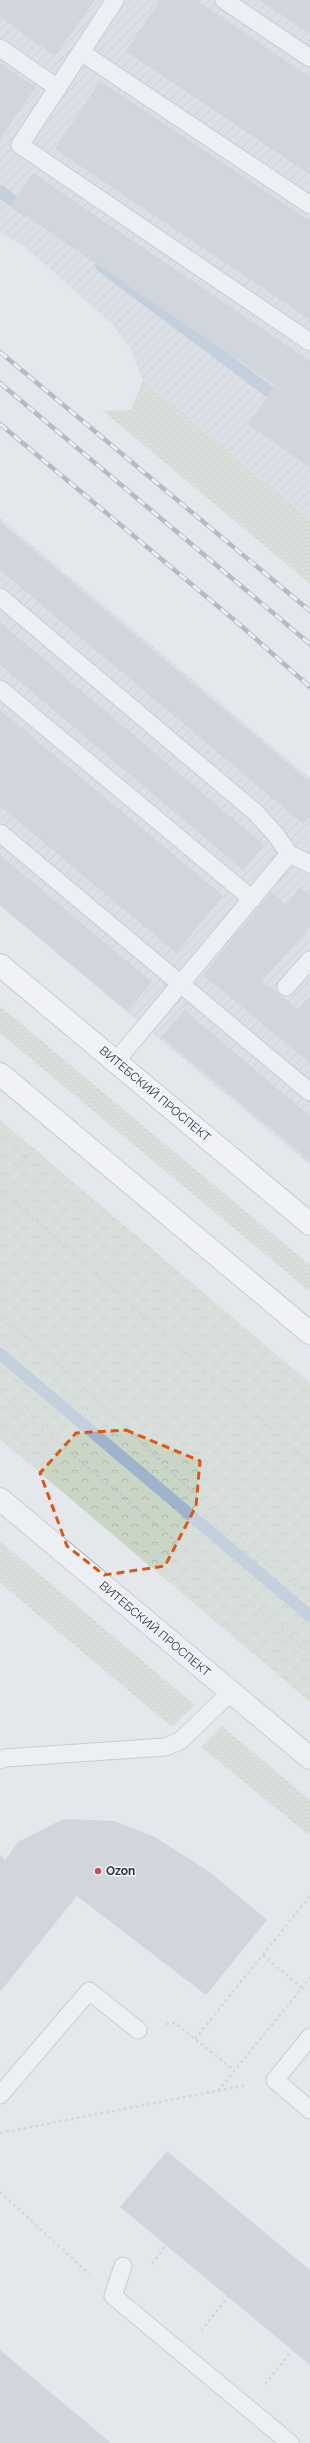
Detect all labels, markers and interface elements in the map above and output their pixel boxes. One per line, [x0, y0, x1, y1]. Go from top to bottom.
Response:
street label: ВИТЕБСКИЙ ПРОСПЕКТ [97, 1043, 214, 1145]
street label: ВИТЕБСКИЙ ПРОСПЕКТ [97, 1578, 214, 1680]
place label: Ozon [106, 1864, 135, 1878]
marker: Ozon [93, 1866, 103, 1876]

